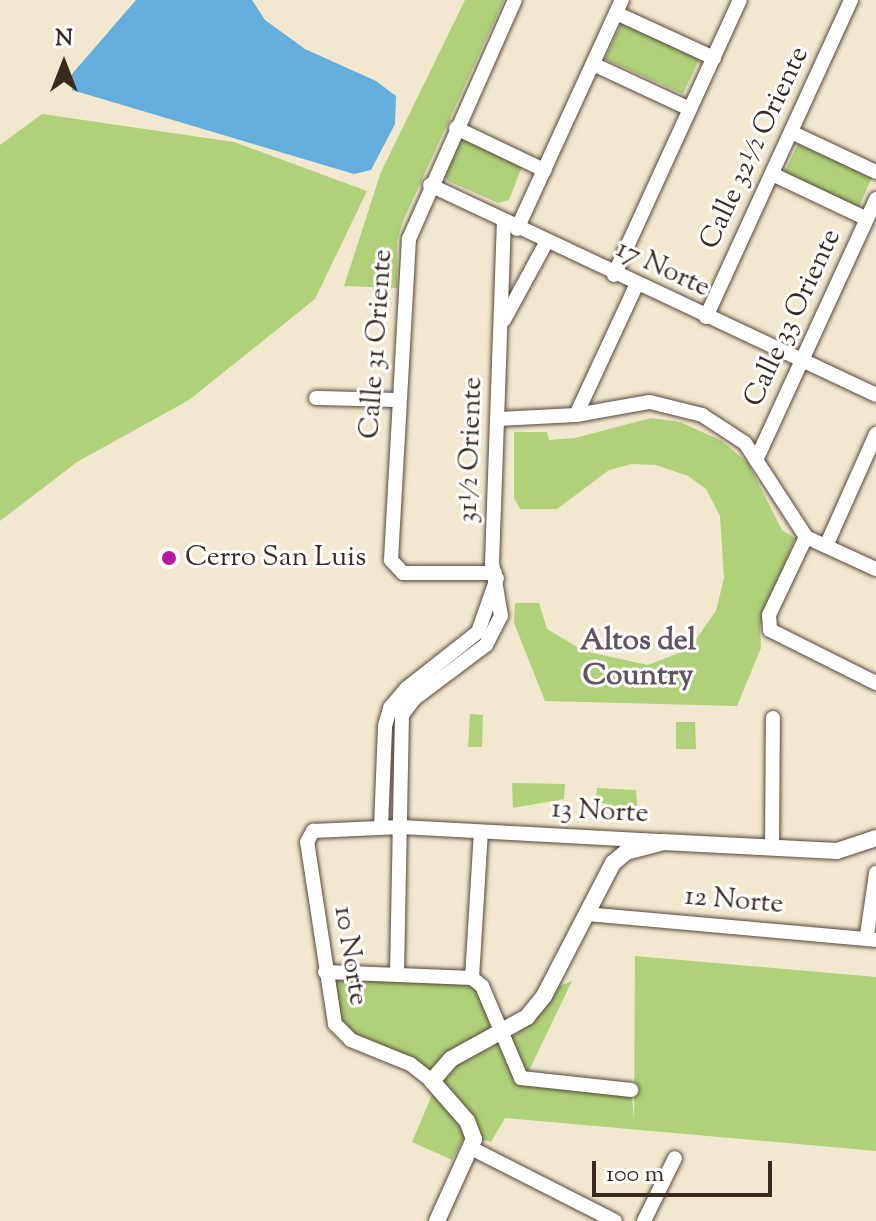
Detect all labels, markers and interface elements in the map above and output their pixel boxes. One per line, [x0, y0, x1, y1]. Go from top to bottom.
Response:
north arrow [24, 24, 104, 104]
text: N [55, 24, 73, 56]
street label: Calle 32½ Oriente [693, 41, 817, 255]
street label: Calle 33 Oriente [737, 224, 849, 412]
street label: 17 Norte [611, 233, 715, 305]
street label: Calle 31 Oriente [354, 248, 400, 440]
street label: 31½ Oriente [452, 376, 490, 524]
place label: Cerro San Luis [185, 541, 366, 575]
marker: Cerro San Luis [160, 549, 178, 567]
district label: Altos del Country [580, 624, 696, 694]
street label: 13 Norte [551, 793, 649, 831]
street label: 12 Norte [683, 880, 785, 922]
street label: 10 Norte [326, 904, 374, 1008]
scale bar [596, 1145, 776, 1195]
text: 100 m [606, 1158, 664, 1192]

